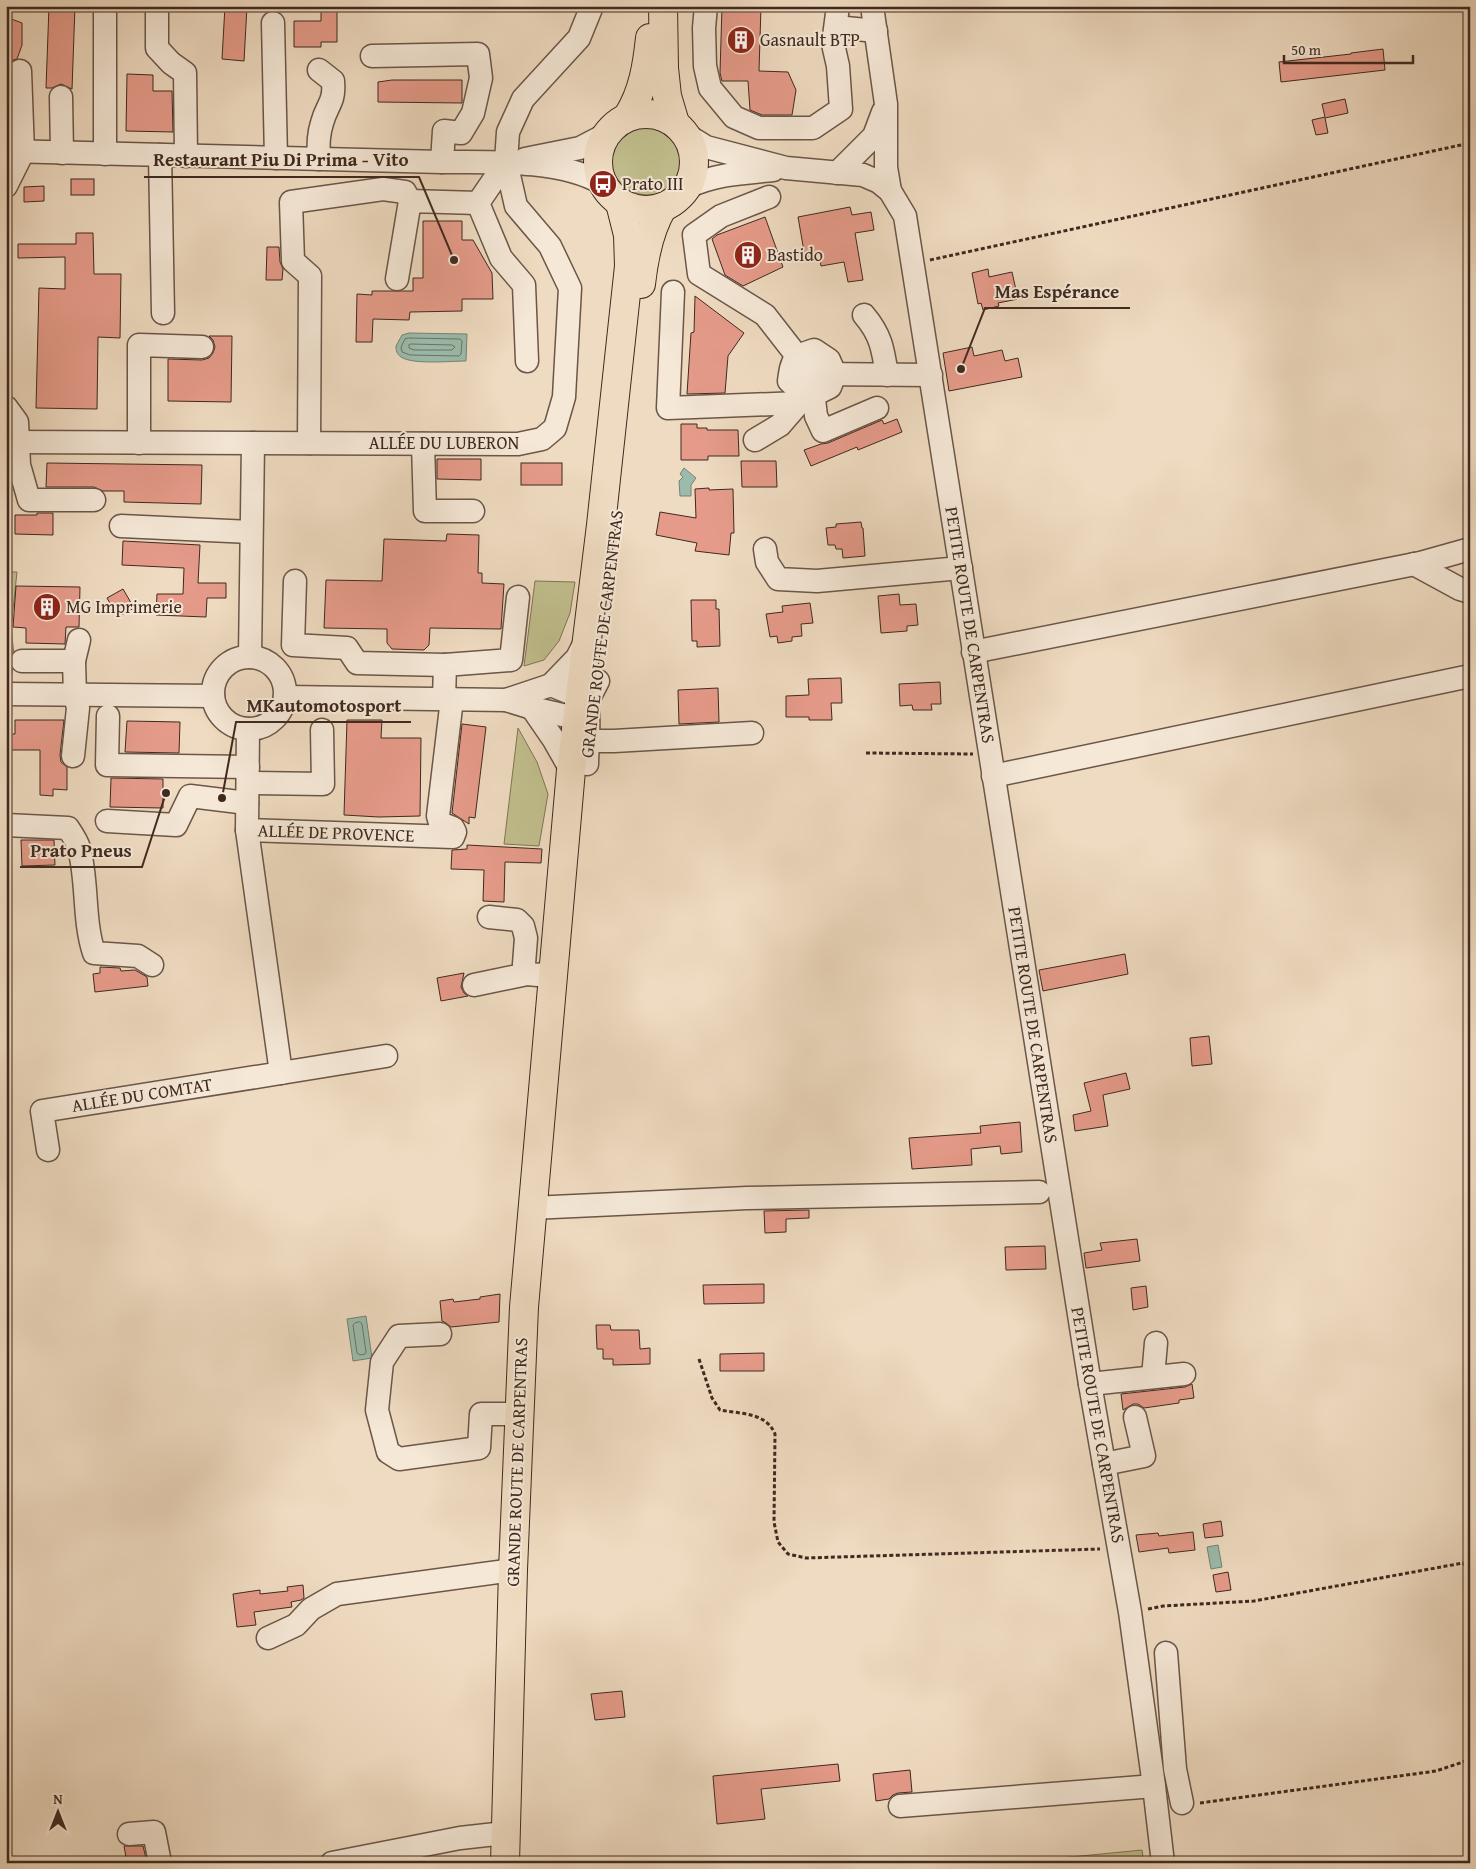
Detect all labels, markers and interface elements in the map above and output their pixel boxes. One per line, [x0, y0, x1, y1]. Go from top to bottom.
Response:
building icon: Gasnault BTP [726, 25, 756, 55]
place label: Gasnault BTP [760, 26, 860, 53]
scale bar [1284, 32, 1412, 64]
text: 50 m [1291, 39, 1322, 60]
callout: Restaurant Piu Di Prima - Vito [144, 143, 419, 177]
text: Restaurant Piu Di Prima - Vito [153, 145, 409, 173]
bus stop icon: Prato III [588, 169, 618, 199]
place label: Prato III [622, 170, 684, 197]
building icon: Bastido [733, 240, 763, 270]
place label: Bastido [767, 241, 823, 268]
callout: Mas Espérance [985, 274, 1130, 308]
text: Mas Espérance [995, 277, 1119, 305]
street label: ALLÉE DU LUBERON [369, 429, 519, 456]
street label: PETITE ROUTE DE CARPENTRAS [938, 505, 1003, 745]
street label: GRANDE ROUTE DE CARPENTRAS [573, 508, 630, 759]
building icon: MG Imprimerie [32, 592, 62, 622]
place label: MG Imprimerie [66, 593, 182, 620]
callout: MKautomotosport [236, 688, 411, 722]
text: MKautomotosport [247, 691, 402, 719]
street label: ALLÉE DE PROVENCE [257, 816, 415, 849]
callout: Prato Pneus [20, 833, 142, 867]
text: Prato Pneus [30, 836, 132, 864]
street label: PETITE ROUTE DE CARPENTRAS [1001, 905, 1066, 1145]
street label: ALLÉE DU COMTAT [70, 1070, 214, 1119]
street label: PETITE ROUTE DE CARPENTRAS [1064, 1305, 1133, 1545]
street label: GRANDE ROUTE DE CARPENTRAS [499, 1337, 534, 1587]
north arrow [32, 1786, 82, 1836]
text: N [53, 1789, 63, 1809]

